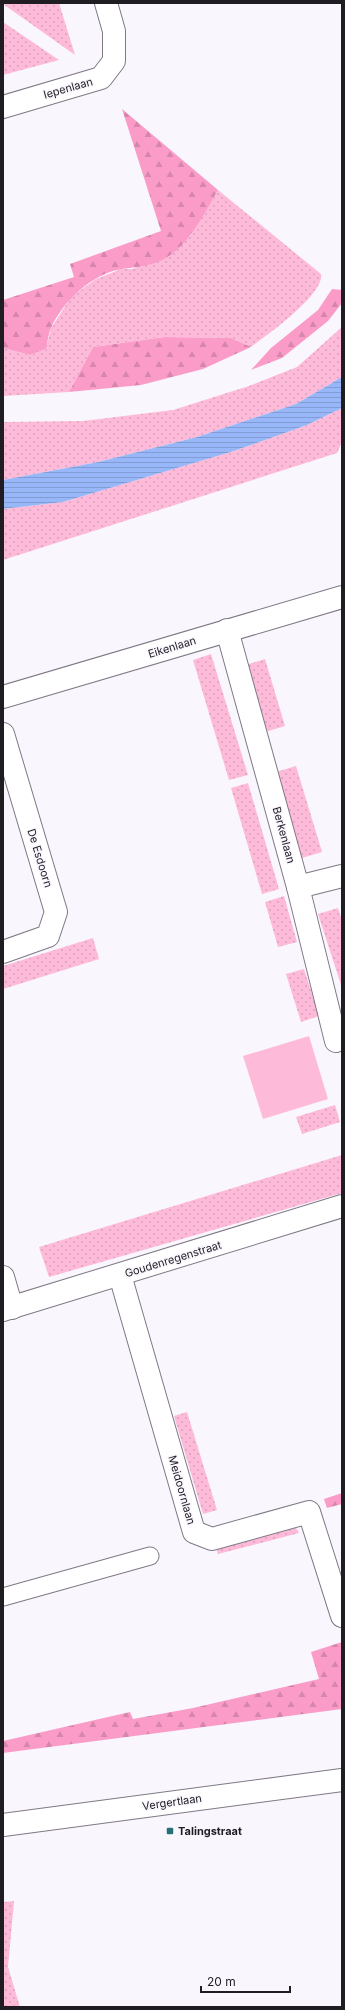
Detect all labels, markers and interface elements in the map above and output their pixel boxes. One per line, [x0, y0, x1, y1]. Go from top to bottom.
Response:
street label: Iepenlaan [42, 74, 94, 102]
street label: Eikenlaan [146, 633, 198, 661]
street label: Berkenlaan [270, 805, 298, 865]
street label: De Esdoorn [24, 827, 56, 889]
street label: Goudenregenstraat [123, 1237, 223, 1280]
street label: Meidoornlaan [165, 1454, 199, 1526]
street label: Vergertlaan [141, 1791, 203, 1813]
place label: Talingstraat [178, 1824, 242, 1838]
marker: Talingstraat [165, 1826, 175, 1836]
scale bar [201, 1968, 290, 1994]
text: 20 m [207, 1974, 236, 1989]

